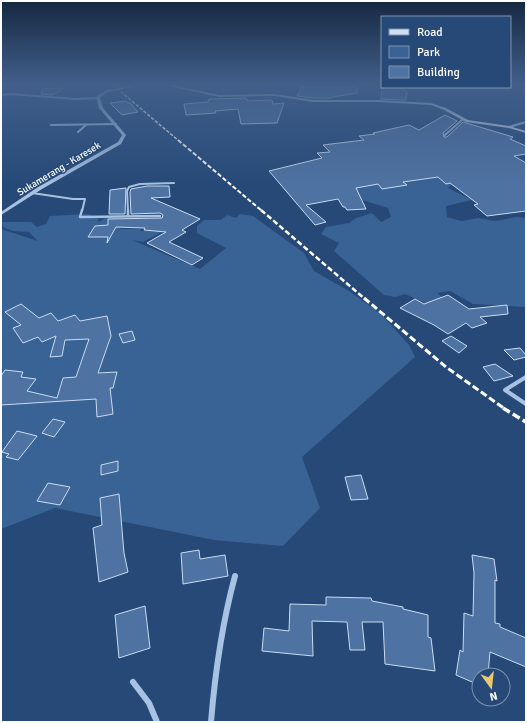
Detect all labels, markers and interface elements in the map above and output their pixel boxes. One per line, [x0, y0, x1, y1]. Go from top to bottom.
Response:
legend [381, 16, 511, 88]
text: Road [417, 25, 443, 40]
text: Park [417, 45, 440, 60]
text: Building [417, 65, 460, 80]
street label: Sukamerang - Karesek [15, 139, 103, 199]
north arrow [471, 667, 511, 707]
text: N [488, 689, 499, 703]

